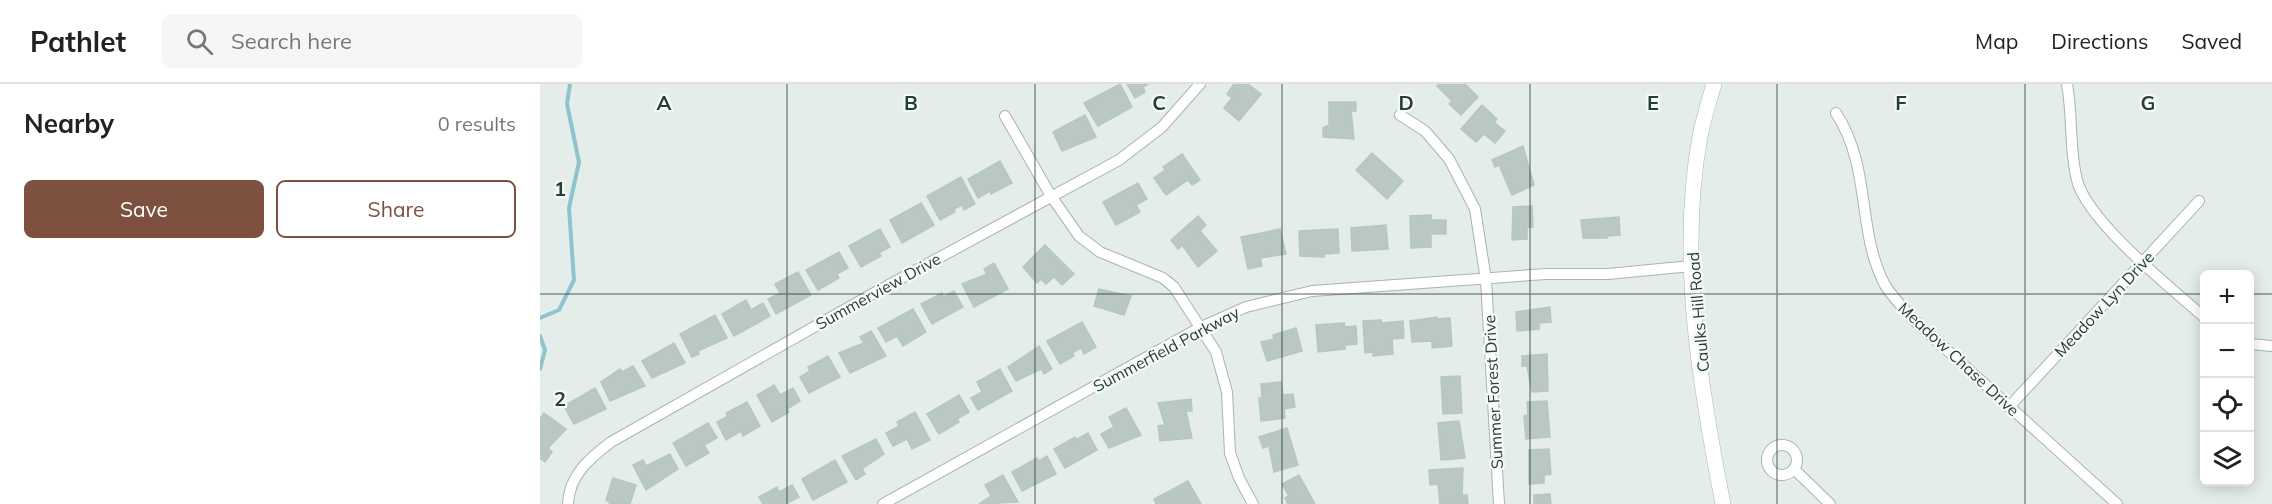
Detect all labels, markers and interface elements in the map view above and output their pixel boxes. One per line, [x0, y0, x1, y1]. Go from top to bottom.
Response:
search box [162, 14, 582, 68]
text: Pathlet [30, 24, 126, 59]
icon: search [183, 25, 216, 58]
text: Search here [231, 27, 352, 55]
text: Map [1975, 28, 2018, 54]
text: Directions [2051, 28, 2148, 54]
text: Saved [2181, 28, 2242, 54]
text: A [657, 90, 672, 115]
text: B [904, 90, 918, 115]
text: C [1152, 90, 1166, 115]
text: D [1398, 90, 1414, 115]
text: E [1647, 90, 1659, 115]
text: F [1895, 90, 1907, 115]
text: G [2141, 90, 2155, 115]
text: Nearby [24, 107, 114, 140]
text: 0 results [438, 111, 516, 136]
text: 1 [554, 176, 566, 201]
button: Save [24, 180, 264, 238]
button: Share [276, 180, 516, 238]
street label: Meadow Lyn Drive [2050, 247, 2158, 361]
street label: Summerview Drive [812, 248, 944, 334]
street label: Caulks Hill Road [1683, 251, 1713, 373]
map controls [2200, 270, 2254, 486]
button: + [2200, 270, 2254, 324]
street label: Meadow Chase Drive [1894, 298, 2024, 420]
street label: Summerfield Parkway [1089, 302, 1243, 396]
street label: Summer Forest Drive [1479, 314, 1507, 470]
button: − [2200, 324, 2254, 378]
button: locate [2200, 378, 2254, 432]
text: 2 [554, 386, 566, 411]
button: layers [2200, 432, 2254, 486]

